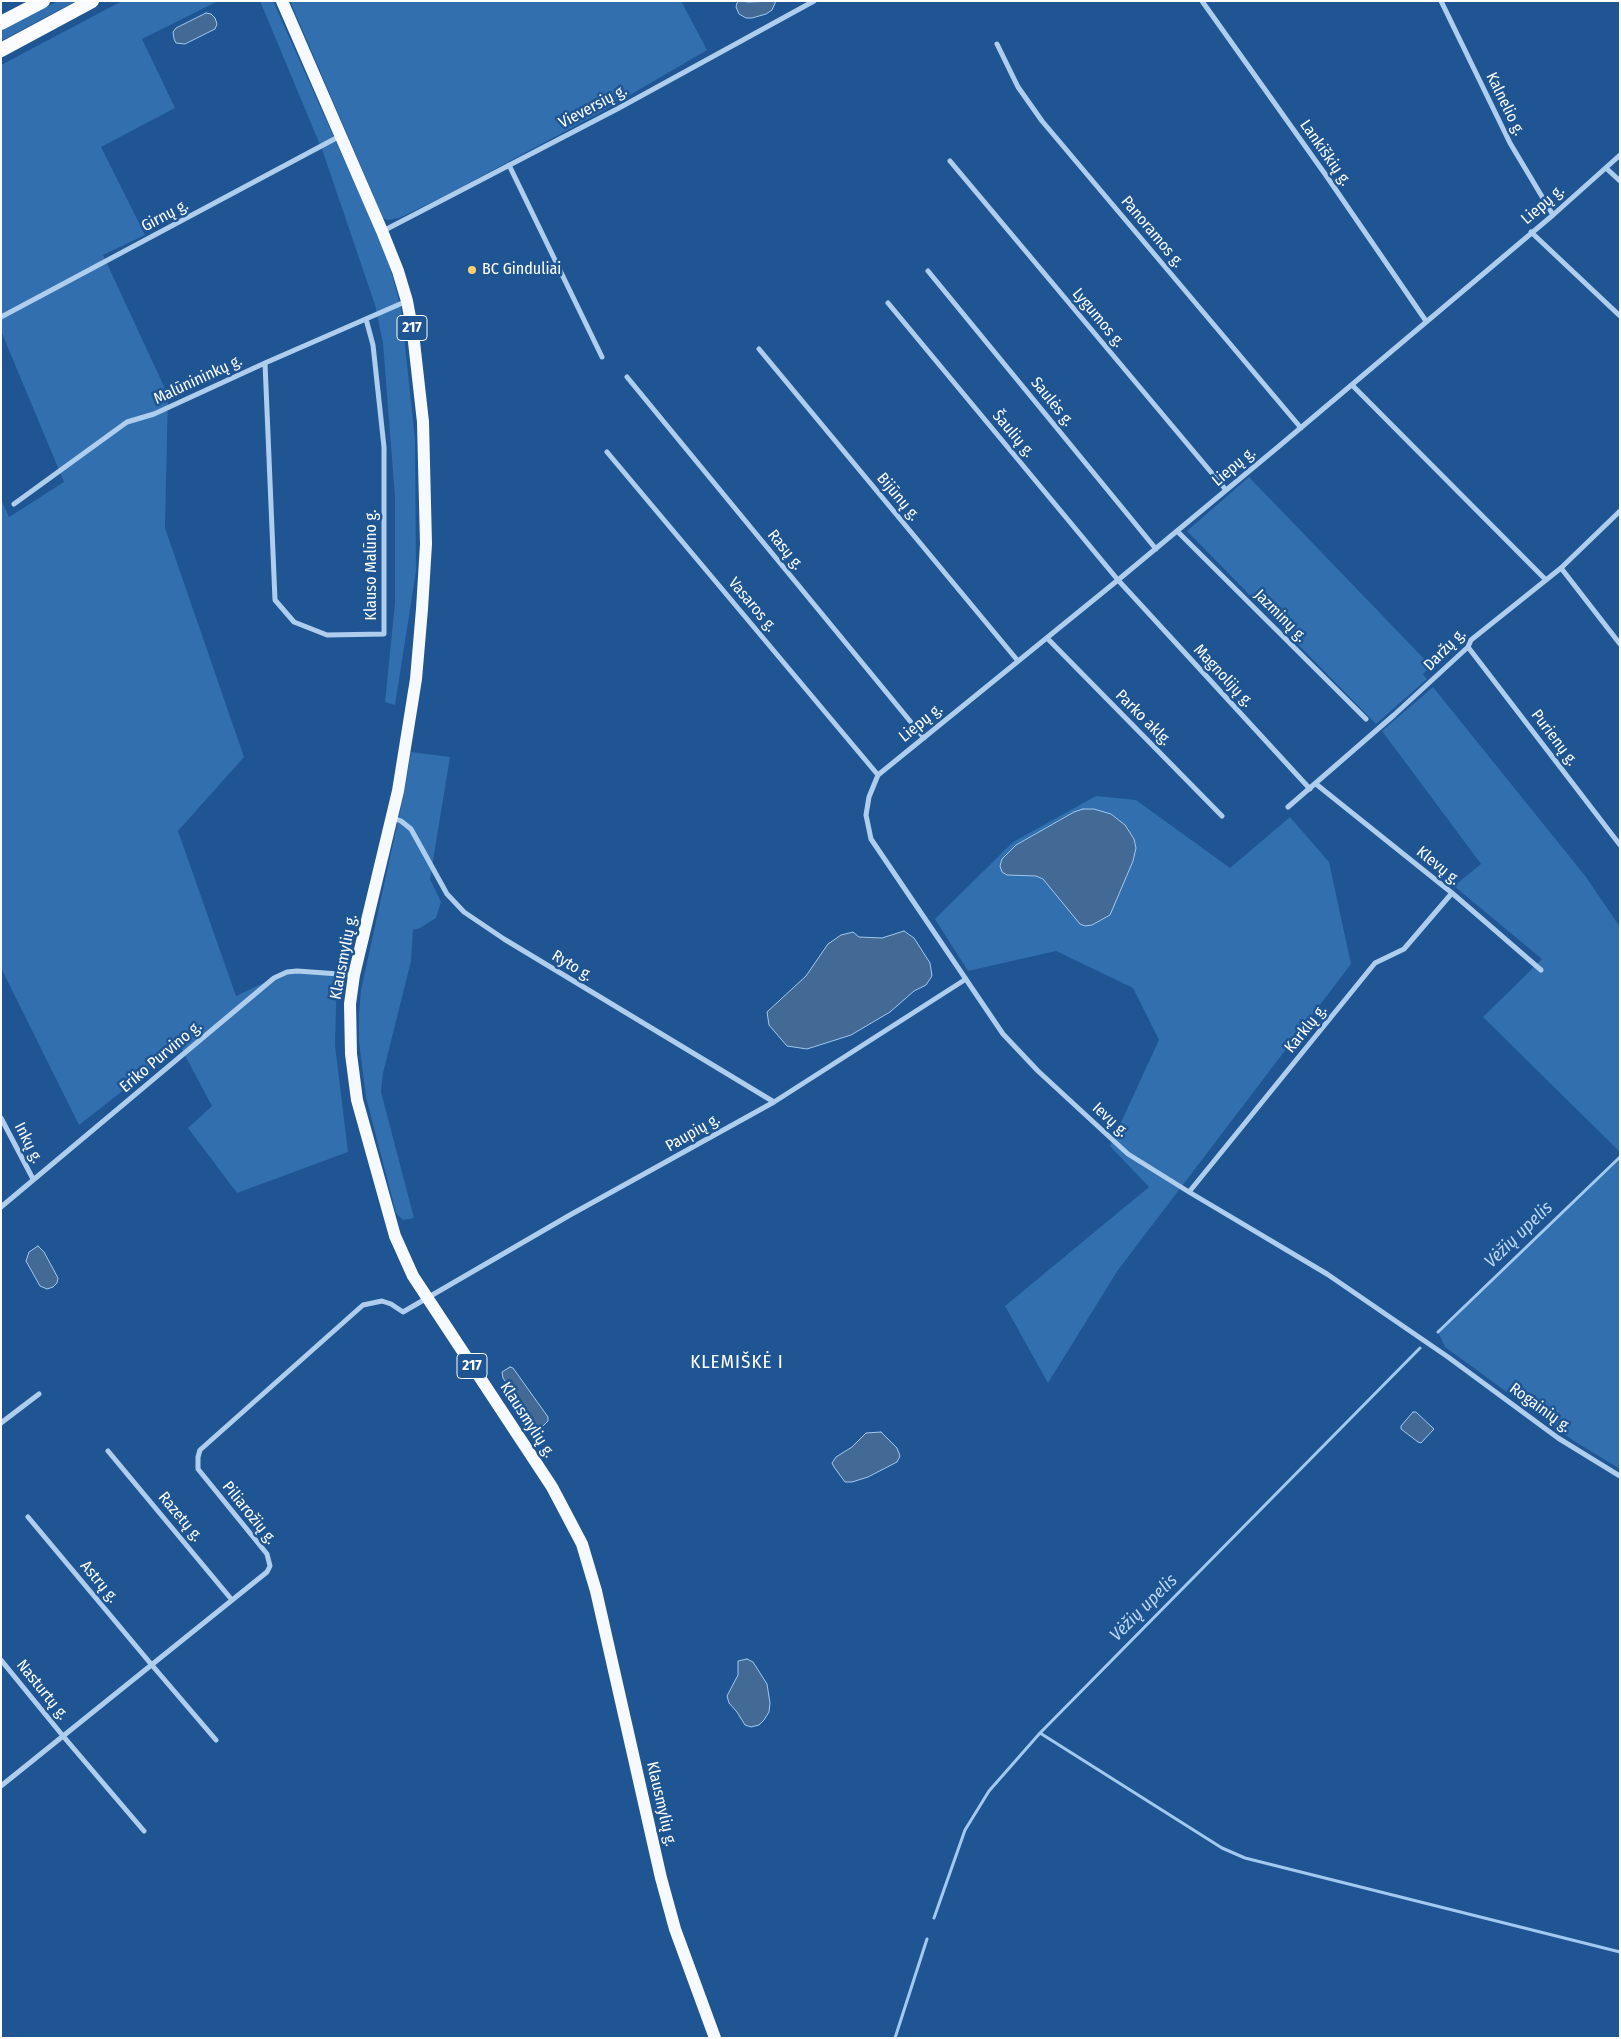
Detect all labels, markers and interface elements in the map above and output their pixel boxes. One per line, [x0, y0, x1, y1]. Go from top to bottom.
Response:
street label: Kalnelio g. [1481, 69, 1529, 139]
street label: Vieversių g. [556, 81, 630, 133]
street label: Lankiškių g. [1295, 116, 1355, 190]
street label: Liepų g. [1518, 181, 1568, 229]
street label: Panoramos g. [1117, 192, 1187, 272]
street label: Girnų g. [138, 196, 192, 236]
place label: BC Ginduliai [482, 260, 561, 280]
marker: BC Ginduliai [466, 264, 478, 276]
street label: Lygumos g. [1068, 285, 1128, 351]
road number: 217 [397, 316, 427, 340]
street label: Malūnininkų g. [151, 351, 245, 409]
street label: Saulės g. [1026, 374, 1078, 430]
street label: Šaulių g. [988, 407, 1038, 461]
street label: Liepų g. [1208, 443, 1260, 491]
street label: Bijūnų g. [872, 469, 924, 525]
street label: Klauso Malūno g. [362, 510, 382, 620]
street label: Rasų g. [763, 526, 807, 574]
street label: Vasaros g. [724, 574, 780, 636]
street label: Jazminų g. [1250, 586, 1310, 646]
street label: Daržų g. [1420, 625, 1470, 675]
street label: Magnolijų g. [1189, 641, 1257, 711]
street label: Parko aklg. [1111, 686, 1175, 750]
street label: Liepų g. [895, 700, 947, 746]
street label: Purienų g. [1527, 706, 1581, 770]
street label: Klevų g. [1412, 843, 1464, 889]
street label: Klausmylių g. [326, 913, 362, 1001]
street label: Ryto g. [548, 946, 596, 986]
street label: Karklų g. [1281, 1001, 1331, 1057]
street label: Eriko Purvino g. [116, 1017, 206, 1097]
street label: Ievų g. [1088, 1099, 1132, 1141]
street label: Paupių g. [663, 1110, 723, 1156]
street label: Inkų g. [10, 1119, 46, 1167]
water label: Vėžių upelis [1480, 1197, 1558, 1273]
district label: KLEMIŠKĖ I [689, 1352, 785, 1374]
road number: 217 [457, 1354, 487, 1378]
street label: Klausmylių g. [495, 1379, 559, 1461]
street label: Rogainių g. [1505, 1379, 1575, 1437]
street label: Piliarožių g. [218, 1478, 280, 1548]
street label: Razetų g. [154, 1488, 206, 1546]
street label: Astrų g. [76, 1557, 122, 1607]
water label: Vėžių upelis [1106, 1570, 1182, 1646]
street label: Nasturtų g. [12, 1656, 72, 1724]
street label: Klausmylių g. [642, 1760, 680, 1848]

